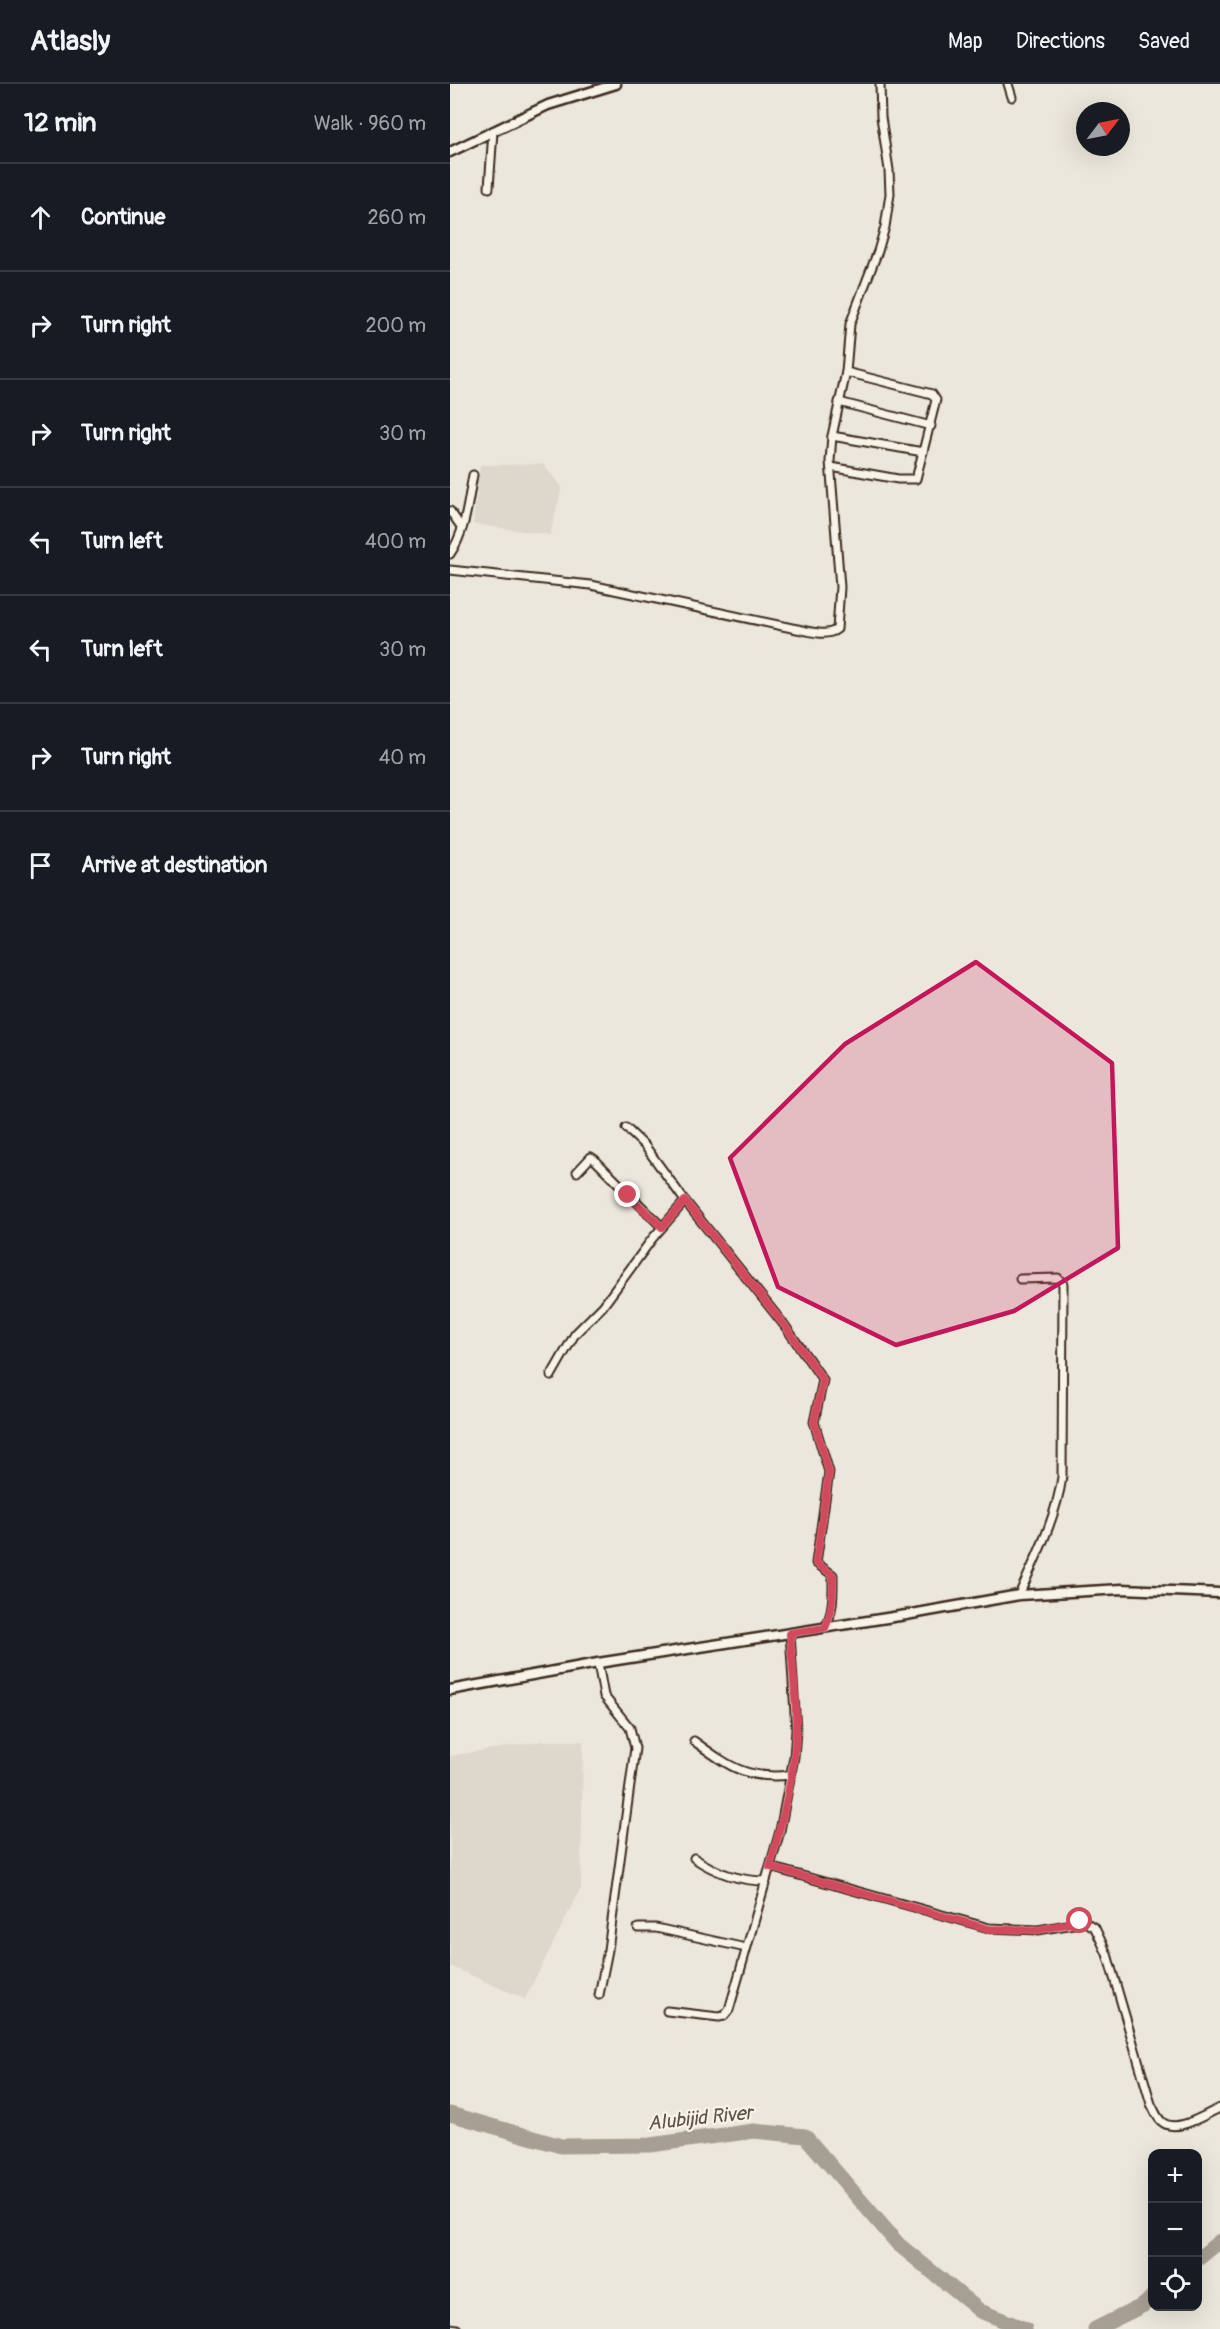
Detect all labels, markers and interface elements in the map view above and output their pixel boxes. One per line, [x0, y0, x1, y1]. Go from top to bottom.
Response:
text: Atlasly [30, 24, 110, 59]
text: Map [948, 28, 983, 55]
text: Directions [1016, 28, 1105, 55]
text: Saved [1138, 28, 1190, 55]
north arrow [1076, 102, 1130, 156]
text: 12 min [24, 107, 97, 139]
text: Walk · 960 m [314, 111, 426, 136]
icon: ahead [24, 201, 57, 234]
text: Continue [81, 203, 165, 231]
text: 260 m [367, 205, 426, 230]
icon: right [24, 309, 57, 342]
text: Turn right [81, 311, 171, 339]
text: 200 m [365, 313, 426, 338]
icon: right [24, 417, 57, 450]
text: Turn right [81, 419, 171, 447]
text: 30 m [379, 421, 426, 446]
icon: left [24, 525, 57, 558]
text: Turn left [81, 527, 163, 555]
text: 400 m [365, 529, 426, 554]
icon: left [24, 633, 57, 666]
text: Turn left [81, 635, 163, 663]
text: 30 m [379, 637, 426, 662]
icon: right [24, 741, 57, 774]
text: Turn right [81, 743, 171, 771]
text: 40 m [379, 745, 426, 770]
icon: arrive [24, 849, 57, 882]
text: Arrive at destination [81, 851, 267, 879]
route end [614, 1181, 640, 1207]
route start [1066, 1907, 1092, 1933]
water label: Alubijid River [646, 2100, 757, 2136]
map controls [1148, 2149, 1202, 2311]
button: + [1148, 2149, 1202, 2203]
button: − [1148, 2203, 1202, 2257]
button: locate [1148, 2257, 1202, 2311]

